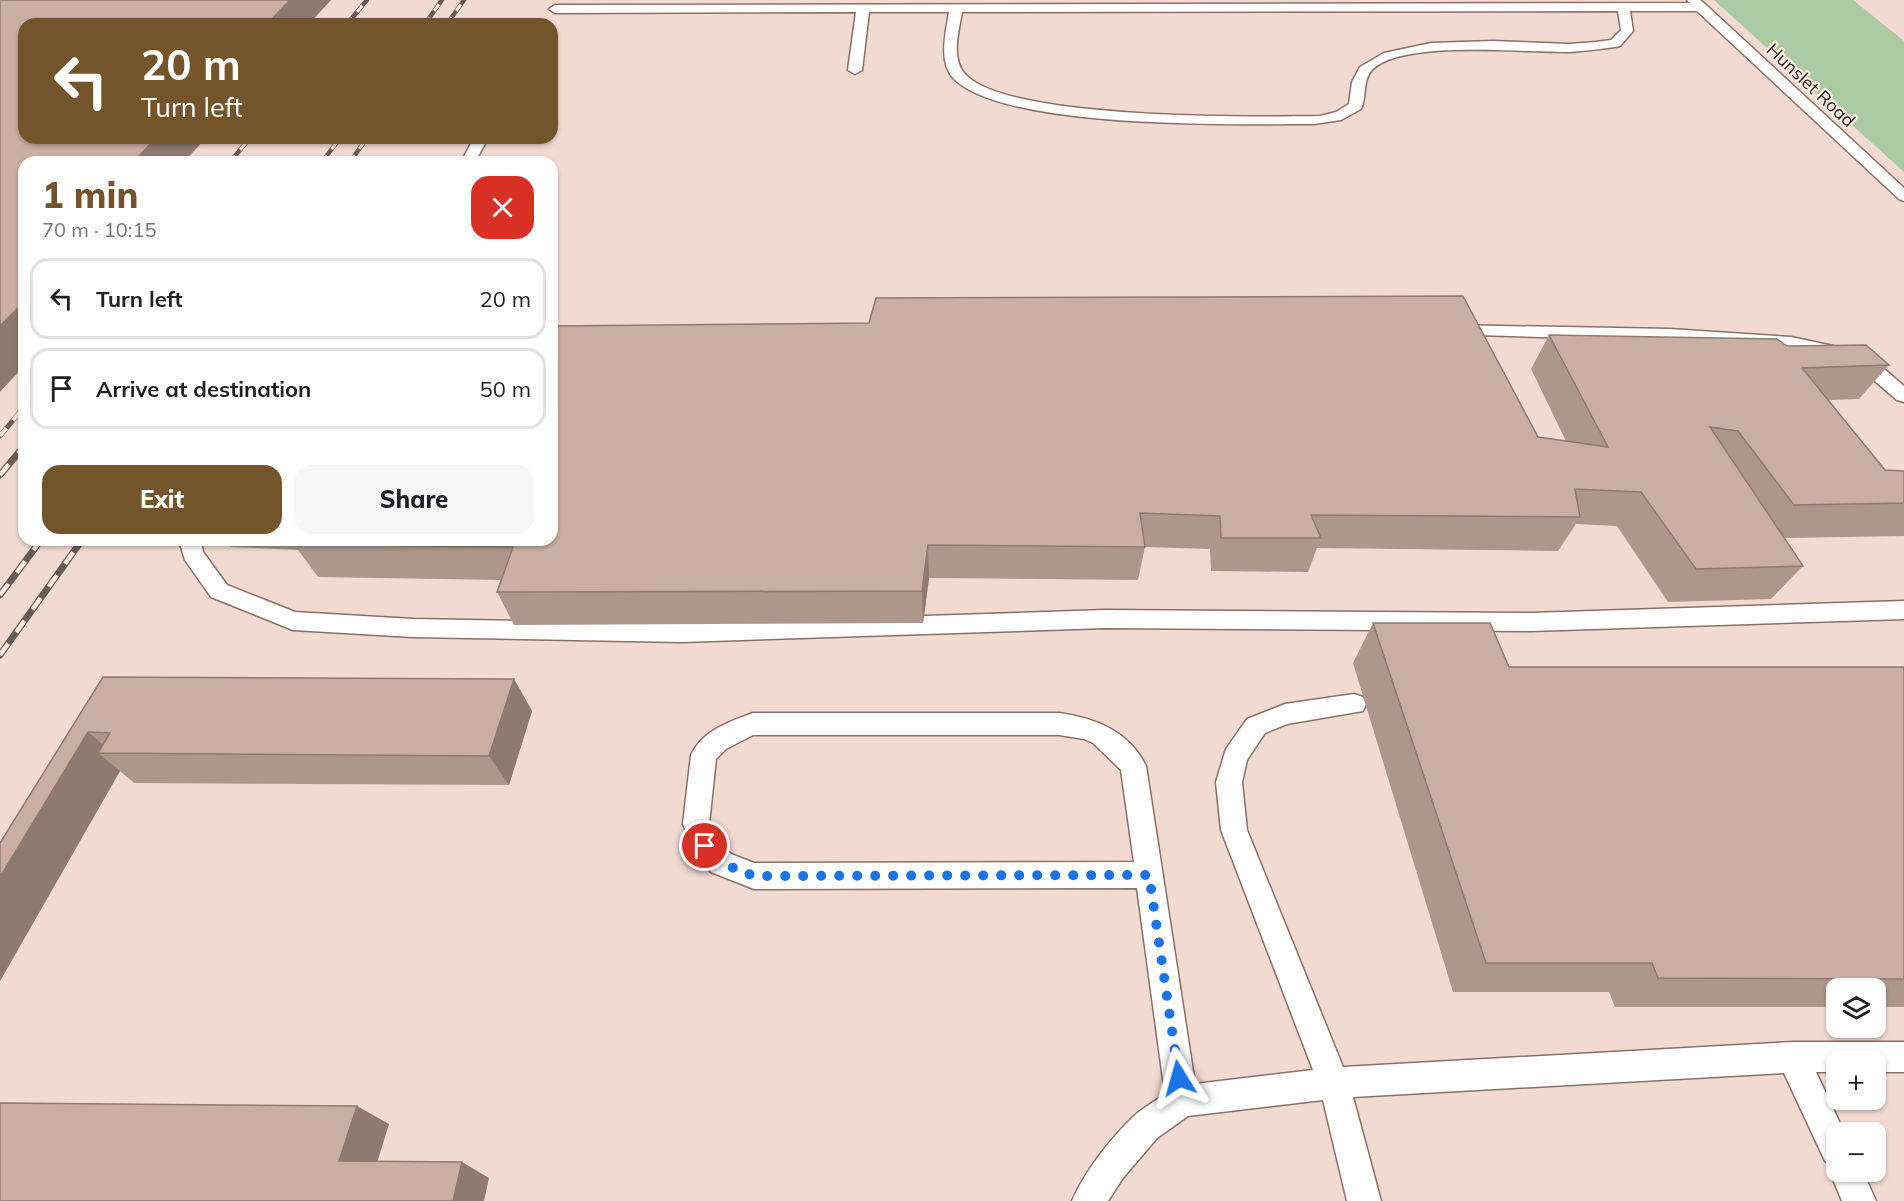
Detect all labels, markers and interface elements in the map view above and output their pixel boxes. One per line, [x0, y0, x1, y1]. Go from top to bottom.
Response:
text: 20 m [141, 38, 241, 91]
street label: Hunslet Road [1762, 38, 1860, 132]
icon: left [42, 42, 120, 120]
text: Turn left [141, 90, 243, 124]
text: 1 min [42, 172, 138, 217]
button: close [471, 176, 534, 239]
text: 70 m · 10:15 [42, 217, 156, 242]
icon: left [45, 282, 78, 315]
text: Turn left [96, 285, 183, 313]
text: 20 m [480, 285, 531, 313]
icon: arrive [45, 372, 78, 405]
text: Arrive at destination [96, 375, 311, 403]
text: 50 m [480, 375, 531, 403]
button: Exit [42, 465, 282, 534]
button: Share [294, 465, 534, 534]
pin [679, 820, 730, 871]
icon: arrive [688, 829, 721, 862]
map controls [1826, 978, 1886, 1182]
button: layers [1826, 978, 1886, 1038]
position arrow [1147, 1046, 1211, 1110]
button: + [1826, 1050, 1886, 1110]
button: − [1826, 1122, 1886, 1182]

